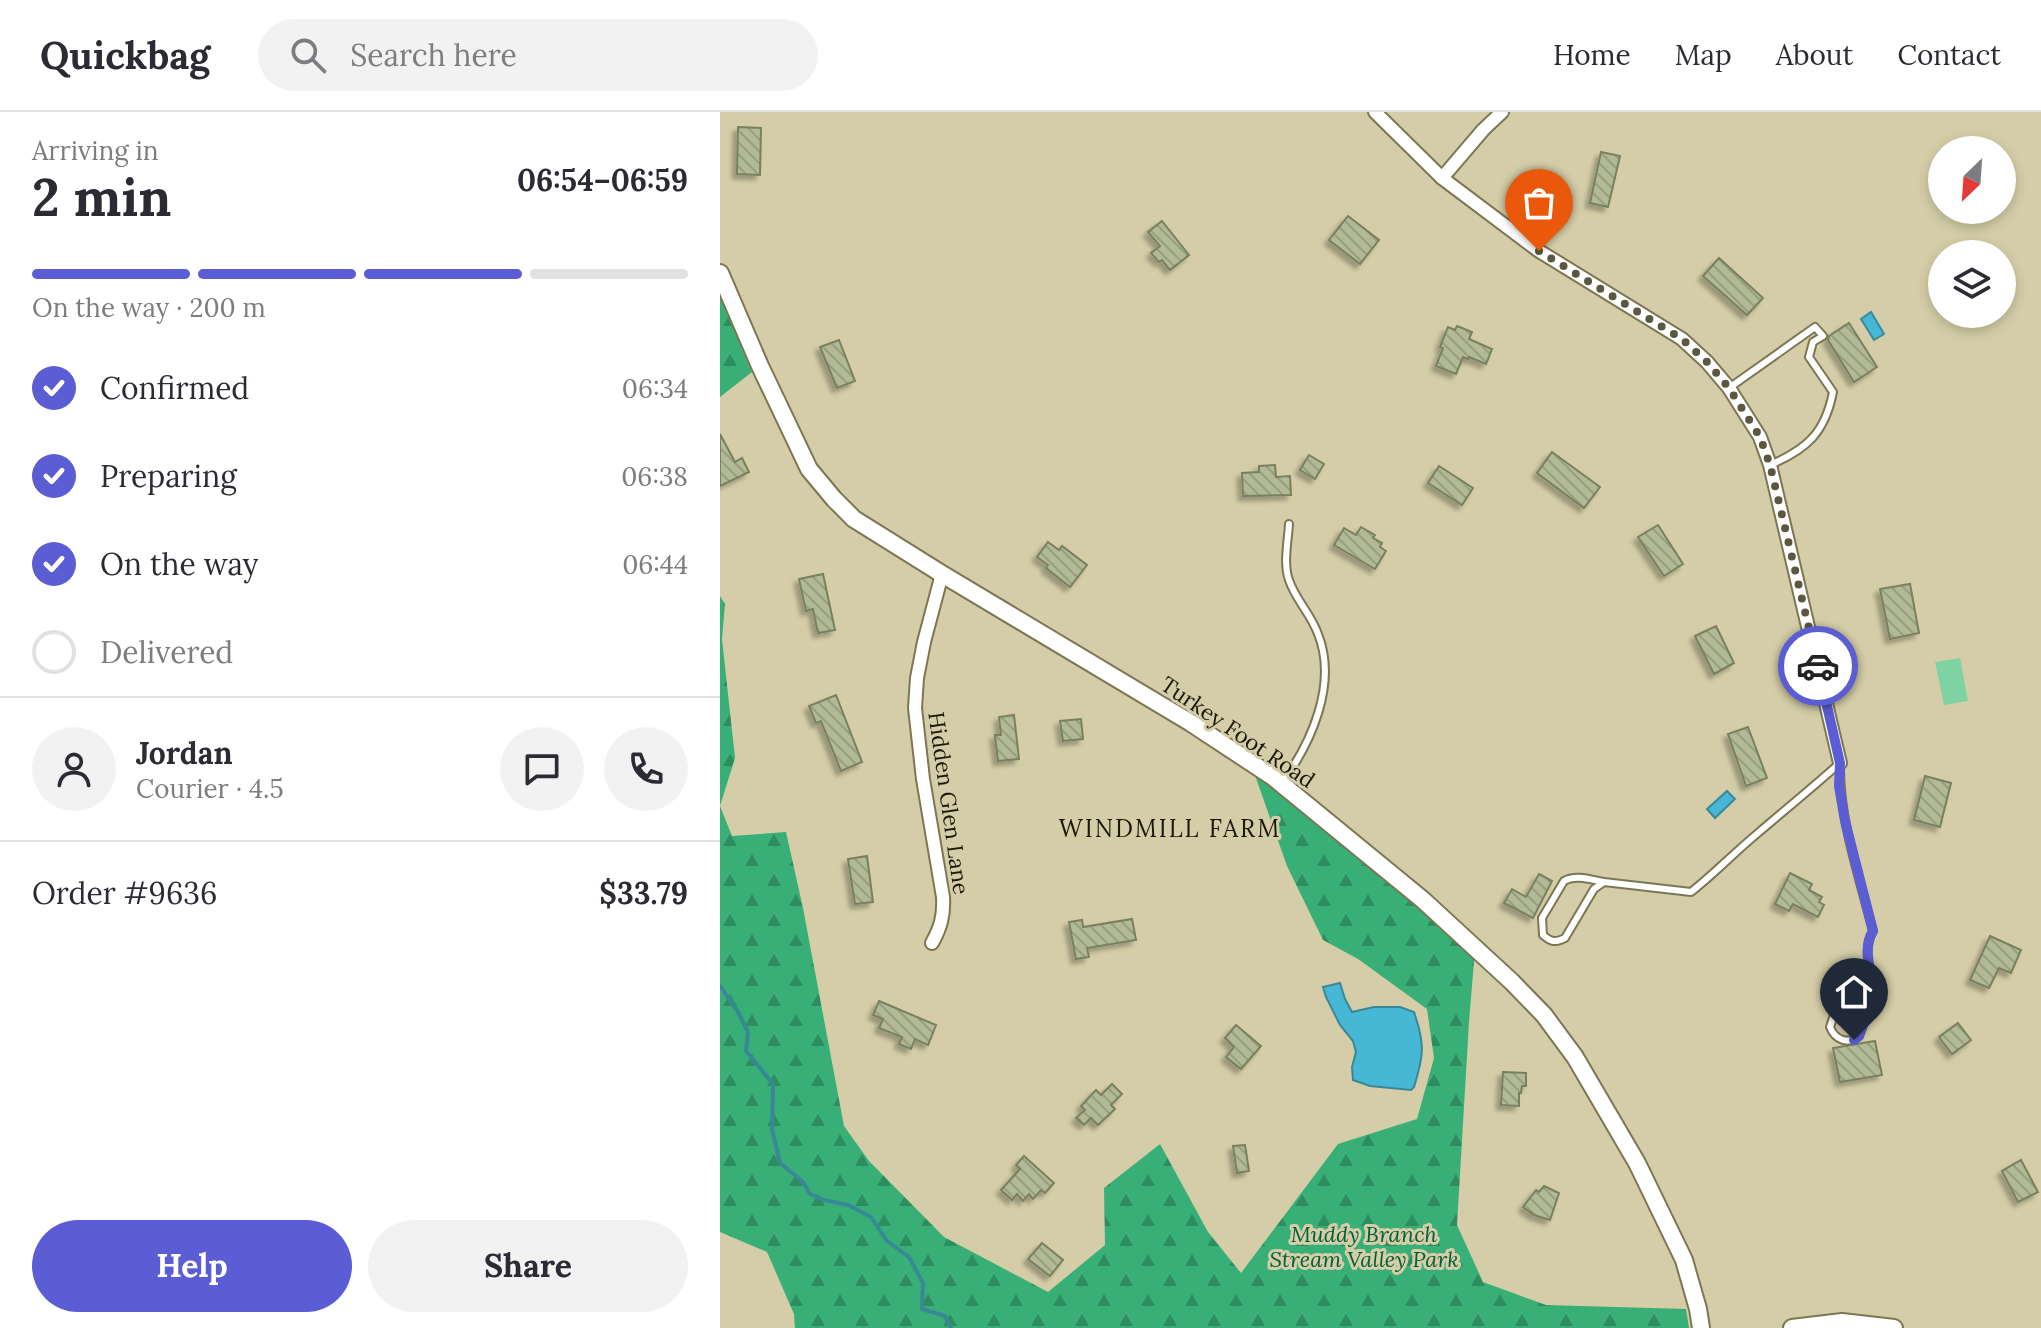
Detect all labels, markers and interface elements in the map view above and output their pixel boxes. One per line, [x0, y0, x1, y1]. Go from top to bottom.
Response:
search box [258, 19, 818, 91]
text: Quickbag [40, 31, 210, 79]
icon: search [286, 33, 330, 77]
text: Search here [350, 36, 517, 74]
text: Home [1553, 37, 1631, 73]
text: Map [1675, 37, 1732, 73]
text: About [1776, 37, 1853, 73]
text: Contact [1897, 37, 2001, 73]
text: Arriving in [32, 134, 159, 167]
north arrow [1928, 136, 2016, 224]
map controls [1928, 136, 2016, 328]
text: 06:54–06:59 [517, 161, 688, 199]
text: 2 min [32, 164, 171, 230]
pin [1505, 169, 1573, 251]
icon: bag [1517, 181, 1561, 225]
button: layers [1928, 240, 2016, 328]
text: On the way · 200 m [32, 291, 266, 324]
icon: check [32, 366, 76, 410]
text: Confirmed [100, 369, 249, 407]
text: 06:34 [622, 372, 688, 405]
icon: check [32, 454, 76, 498]
text: Preparing [100, 457, 237, 495]
text: 06:38 [621, 460, 688, 493]
icon: check [32, 542, 76, 586]
text: On the way [100, 545, 258, 583]
text: 06:44 [622, 548, 688, 581]
courier [1778, 626, 1858, 706]
text: Delivered [100, 633, 233, 671]
icon: car [1796, 644, 1840, 688]
street label: Turkey Foot Road [1156, 670, 1320, 794]
street label: Hidden Glen Lane [922, 710, 976, 896]
button: person [32, 727, 116, 811]
button: chat [500, 727, 584, 811]
button: phone [604, 727, 688, 811]
text: Jordan [136, 734, 233, 772]
text: Courier · 4.5 [136, 772, 284, 805]
district label: WINDMILL FARM [1059, 813, 1281, 844]
text: Order #9636 [32, 874, 217, 912]
text: $33.79 [599, 874, 688, 912]
pin [1820, 958, 1888, 1040]
icon: home [1832, 970, 1876, 1014]
button: Help [32, 1220, 352, 1312]
button: Share [368, 1220, 688, 1312]
park label: Muddy Branch Stream Valley Park [1269, 1220, 1459, 1273]

